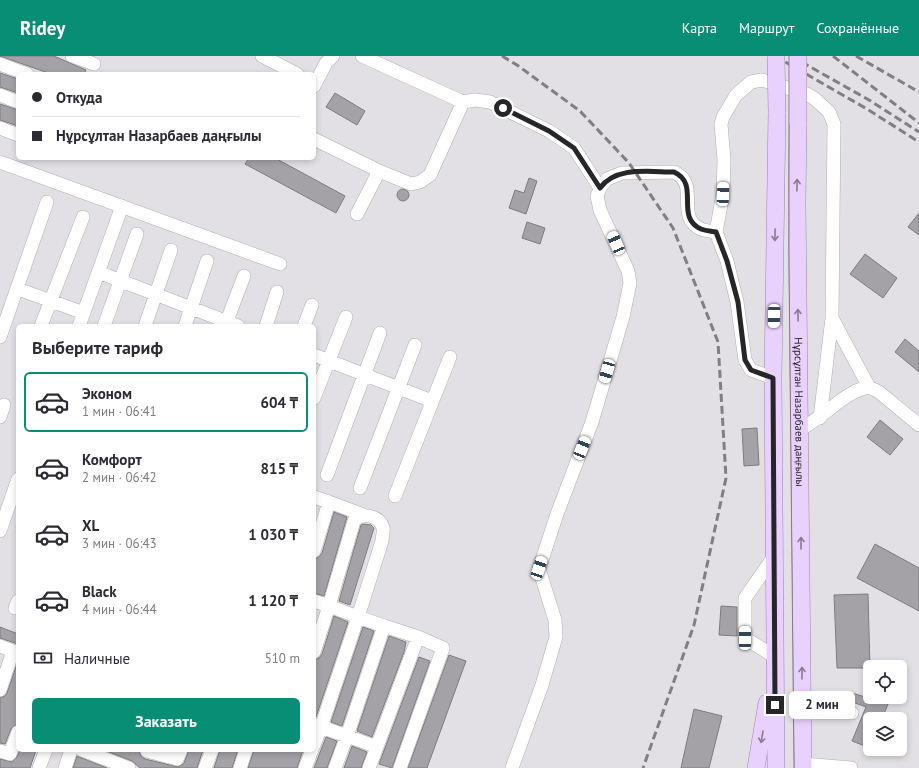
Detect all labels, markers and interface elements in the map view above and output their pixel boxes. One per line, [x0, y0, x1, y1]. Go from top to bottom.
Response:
text: Ridey [20, 16, 65, 40]
text: Карта [682, 19, 717, 37]
text: Маршрут [739, 19, 794, 37]
text: Сохранённые [816, 19, 899, 37]
text: Откуда [56, 88, 102, 107]
route start [494, 99, 512, 117]
text: Нұрсұлтан Назарбаев даңғылы [56, 126, 262, 145]
one-way arrow [793, 179, 801, 192]
car [717, 182, 729, 206]
one-way arrow [771, 228, 779, 241]
car [606, 230, 626, 256]
car [768, 304, 780, 328]
one-way arrow [795, 309, 802, 322]
text: Выберите тариф [32, 336, 163, 359]
street label: Нұрсұлтан Назарбаев даңғылы [791, 337, 807, 487]
car [598, 358, 616, 384]
icon: car [34, 384, 70, 420]
text: Эконом [82, 384, 132, 403]
text: 604 ₸ [260, 393, 298, 412]
text: 1 мин · 06:41 [82, 403, 157, 420]
car [572, 435, 592, 461]
icon: car [34, 450, 70, 486]
text: Комфорт [82, 450, 142, 469]
text: 815 ₸ [260, 459, 298, 478]
text: 2 мин · 06:42 [82, 469, 157, 486]
icon: car [34, 516, 70, 552]
text: XL [82, 516, 99, 535]
text: 1 030 ₸ [248, 525, 298, 544]
text: 3 мин · 06:43 [82, 535, 157, 552]
one-way arrow [797, 537, 805, 550]
car [530, 555, 548, 581]
icon: car [34, 582, 70, 618]
text: Black [82, 582, 117, 601]
text: 1 120 ₸ [248, 591, 298, 610]
text: 4 мин · 06:44 [82, 601, 157, 618]
car [739, 626, 751, 650]
icon: cash [32, 647, 54, 669]
text: Наличные [64, 649, 130, 668]
text: 510 m [265, 650, 300, 667]
map controls [863, 660, 907, 756]
button: locate [863, 660, 907, 704]
one-way arrow [798, 667, 806, 680]
callout: 2 мин [789, 691, 855, 719]
route end [766, 696, 784, 714]
text: 2 мин [805, 696, 839, 713]
button: Заказать [32, 698, 300, 744]
button: layers [863, 712, 907, 756]
one-way arrow [758, 730, 766, 743]

